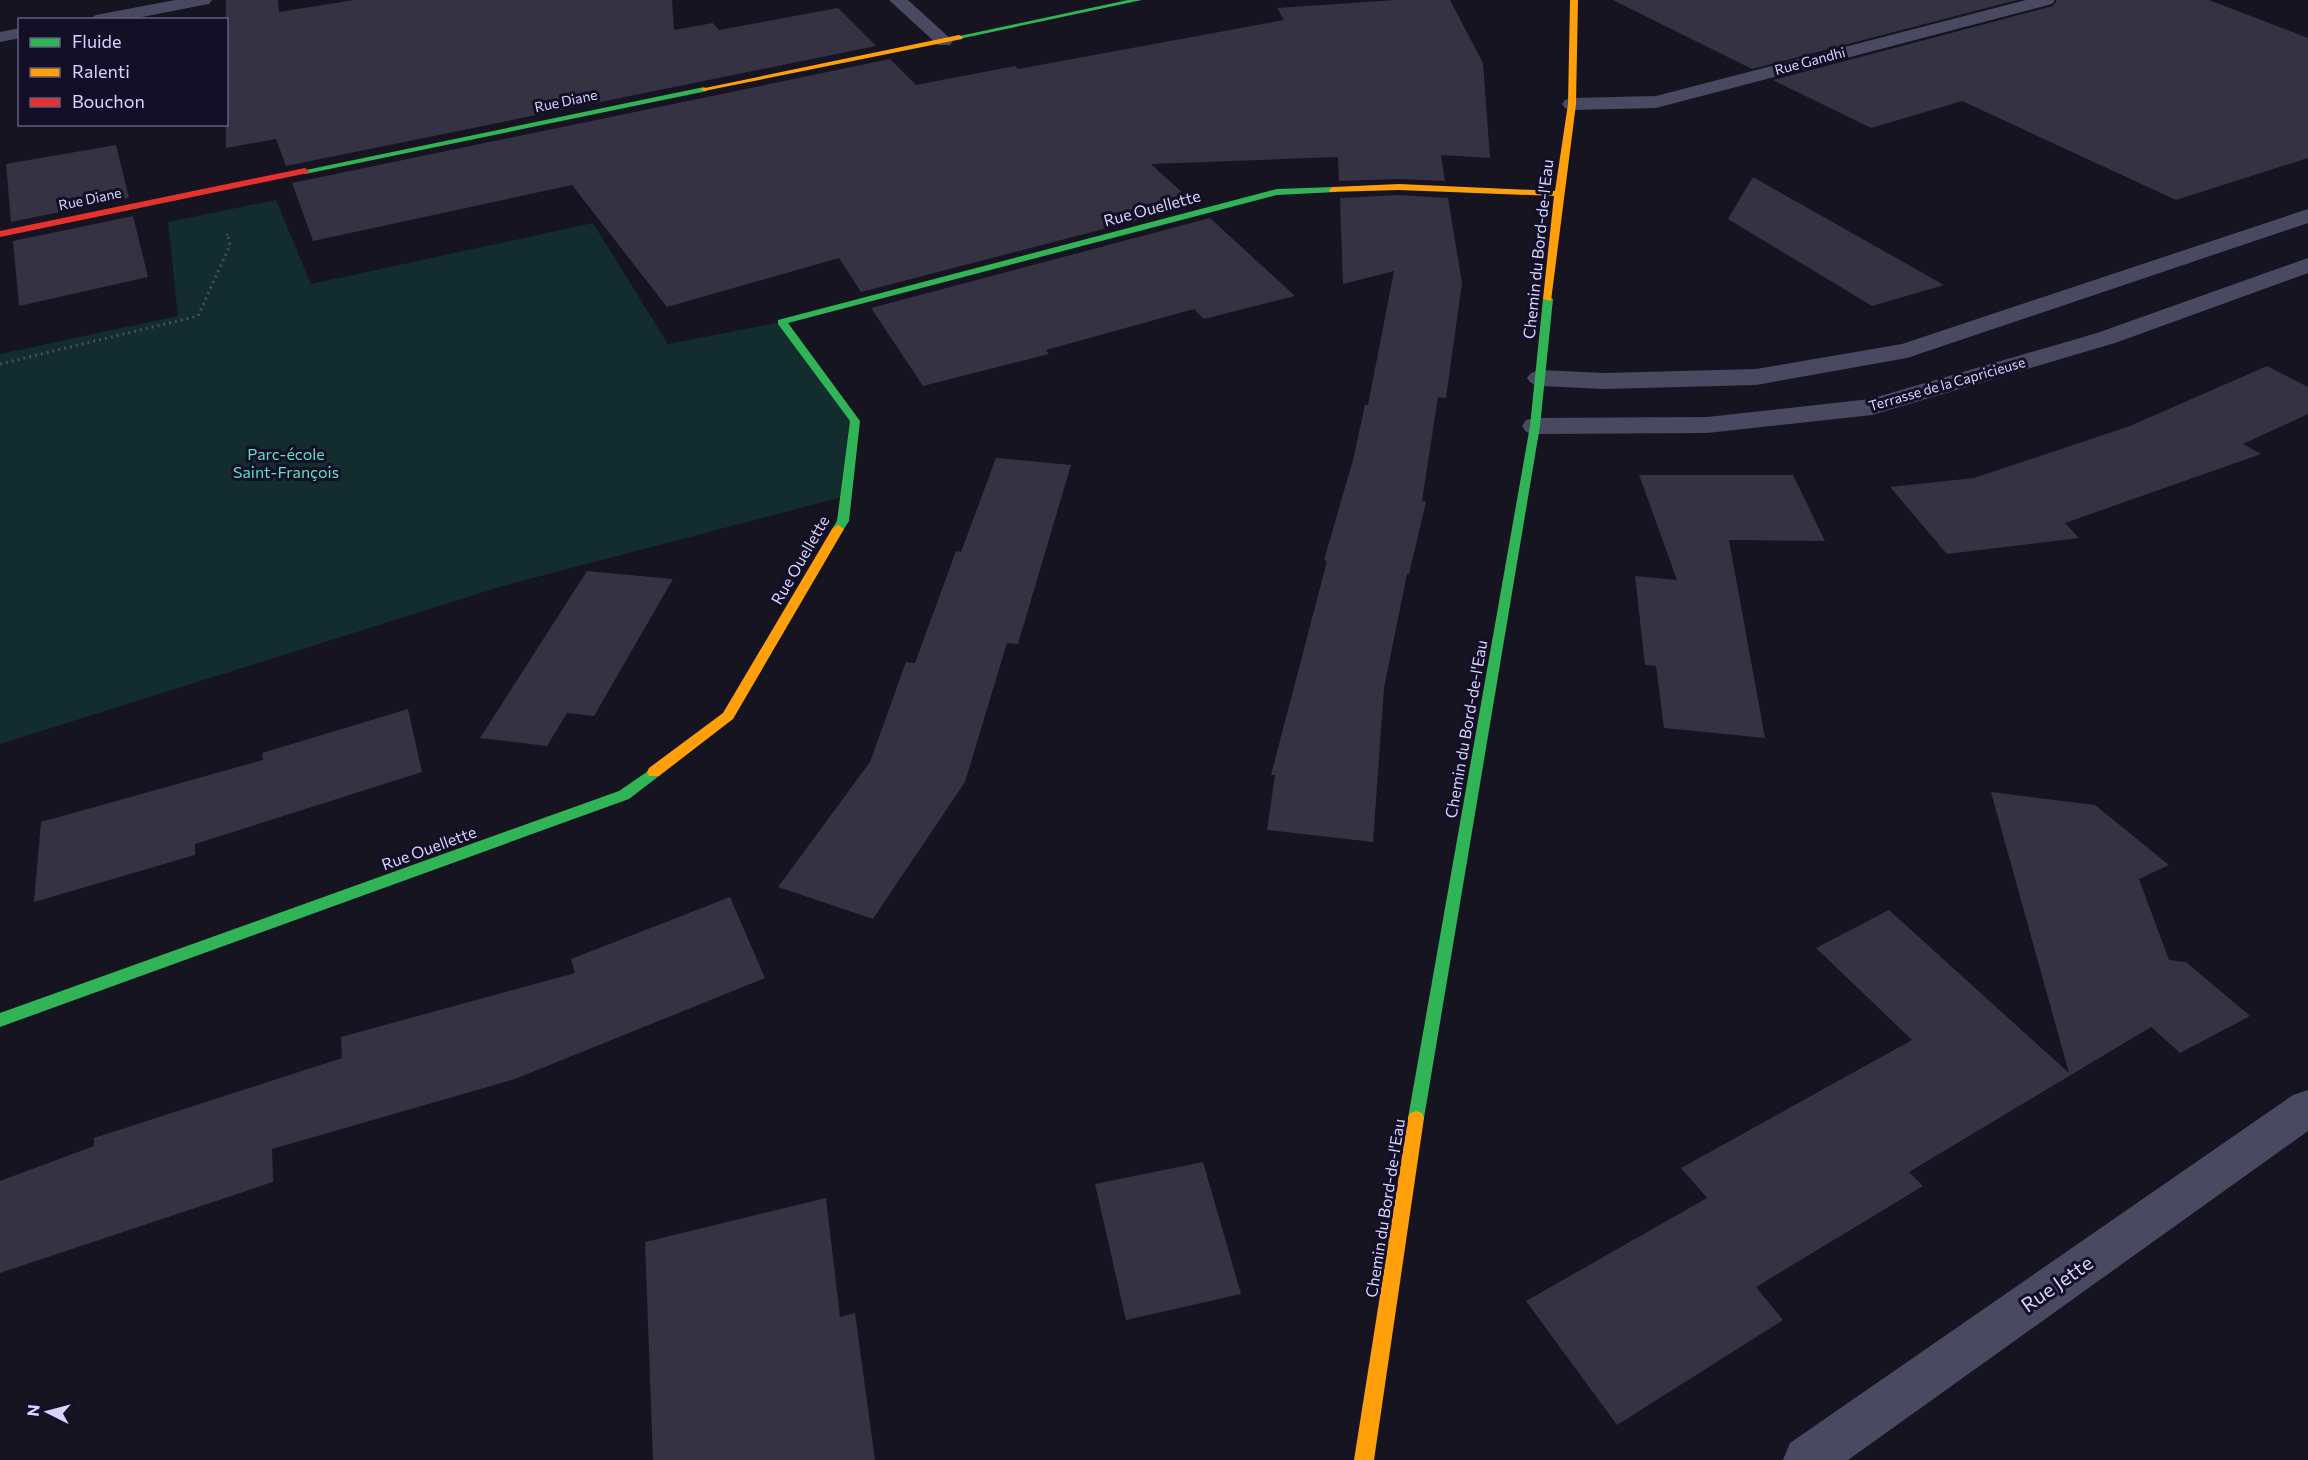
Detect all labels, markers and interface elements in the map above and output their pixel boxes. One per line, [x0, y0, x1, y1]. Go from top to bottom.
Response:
legend [18, 18, 228, 126]
text: Fluide [72, 30, 121, 52]
street label: Rue Gandhi [1773, 43, 1847, 78]
text: Ralenti [72, 60, 130, 82]
street label: Rue Diane [533, 86, 599, 115]
text: Bouchon [72, 90, 145, 112]
street label: Chemin du Bord-de-l'Eau [1519, 158, 1556, 340]
street label: Rue Diane [57, 184, 123, 213]
street label: Rue Ouellette [1101, 185, 1202, 230]
street label: Terrasse de la Capricieuse [1867, 353, 2027, 414]
park label: Parc-école Saint-François [233, 444, 339, 481]
street label: Rue Ouellette [766, 512, 833, 608]
street label: Chemin du Bord-de-l'Eau [1440, 638, 1491, 820]
street label: Rue Ouellette [379, 822, 479, 873]
street label: Chemin du Bord-de-l'Eau [1361, 1117, 1408, 1299]
street label: Rue Jette [2016, 1250, 2097, 1316]
north arrow [18, 1382, 78, 1442]
text: N [23, 1403, 43, 1417]

